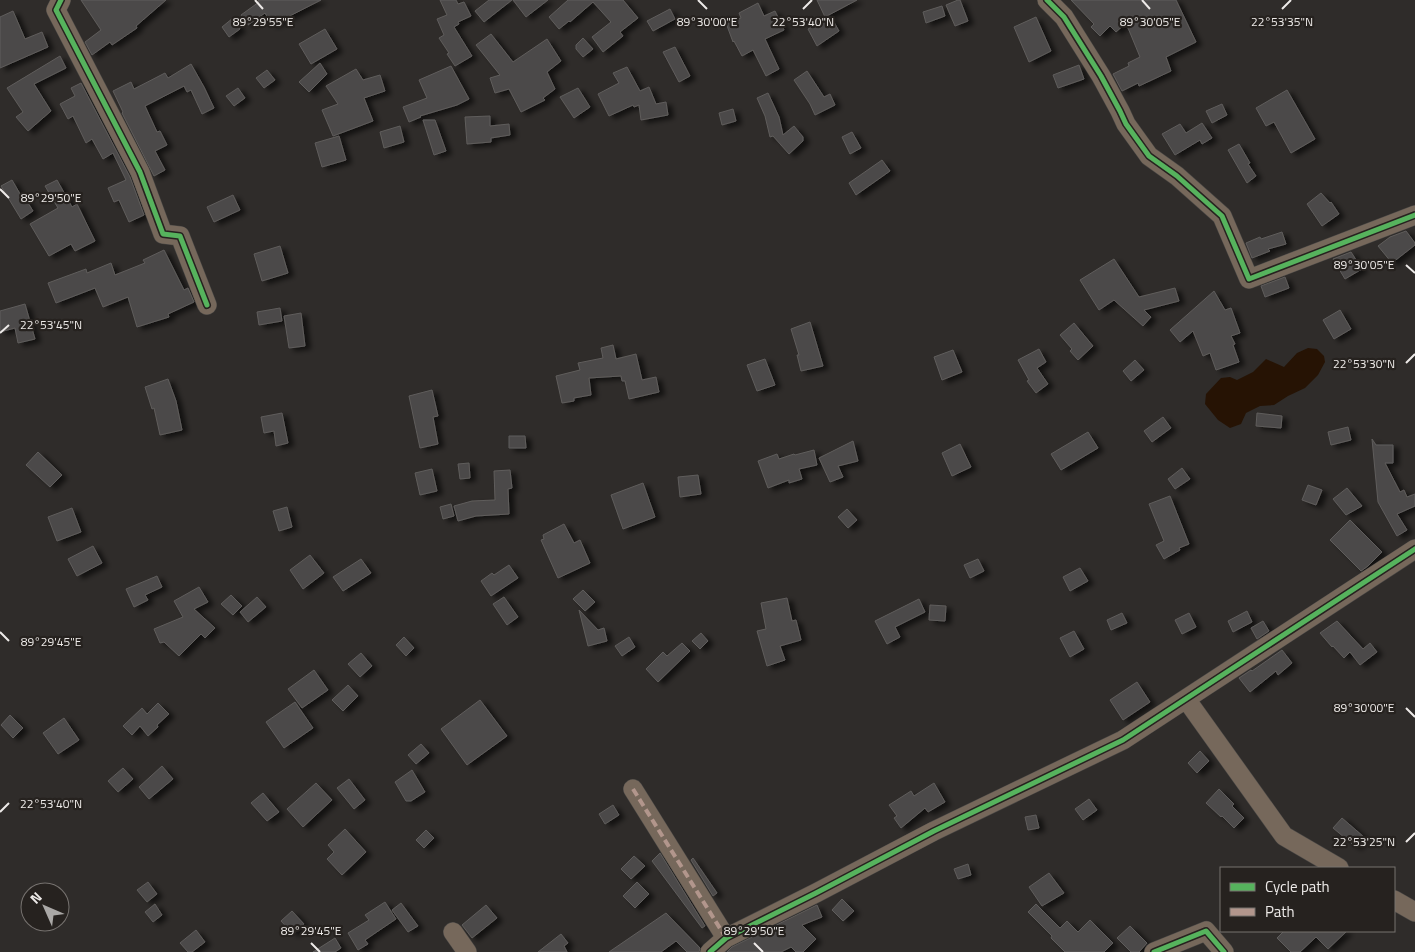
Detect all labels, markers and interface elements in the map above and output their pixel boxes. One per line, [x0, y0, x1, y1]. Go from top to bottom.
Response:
text: 89°29'55"E [233, 12, 294, 31]
text: 89°30'00"E [677, 12, 738, 31]
text: 22°53'40"N [772, 12, 834, 31]
text: 89°30'05"E [1120, 12, 1181, 31]
text: 22°53'35"N [1251, 12, 1313, 31]
text: 89°29'50"E [21, 188, 82, 207]
text: 89°30'05"E [1334, 255, 1395, 274]
text: 22°53'45"N [20, 315, 82, 334]
text: 22°53'30"N [1333, 354, 1395, 373]
text: 89°29'45"E [21, 632, 82, 651]
text: 89°30'00"E [1334, 698, 1395, 717]
text: 22°53'40"N [20, 794, 82, 813]
text: 22°53'25"N [1333, 832, 1395, 851]
legend [1220, 867, 1395, 932]
text: Cycle path [1265, 875, 1330, 898]
north arrow [20, 882, 70, 932]
text: N [25, 887, 46, 908]
text: Path [1265, 900, 1295, 923]
text: 89°29'45"E [281, 921, 342, 940]
text: 89°29'50"E [724, 921, 785, 940]

